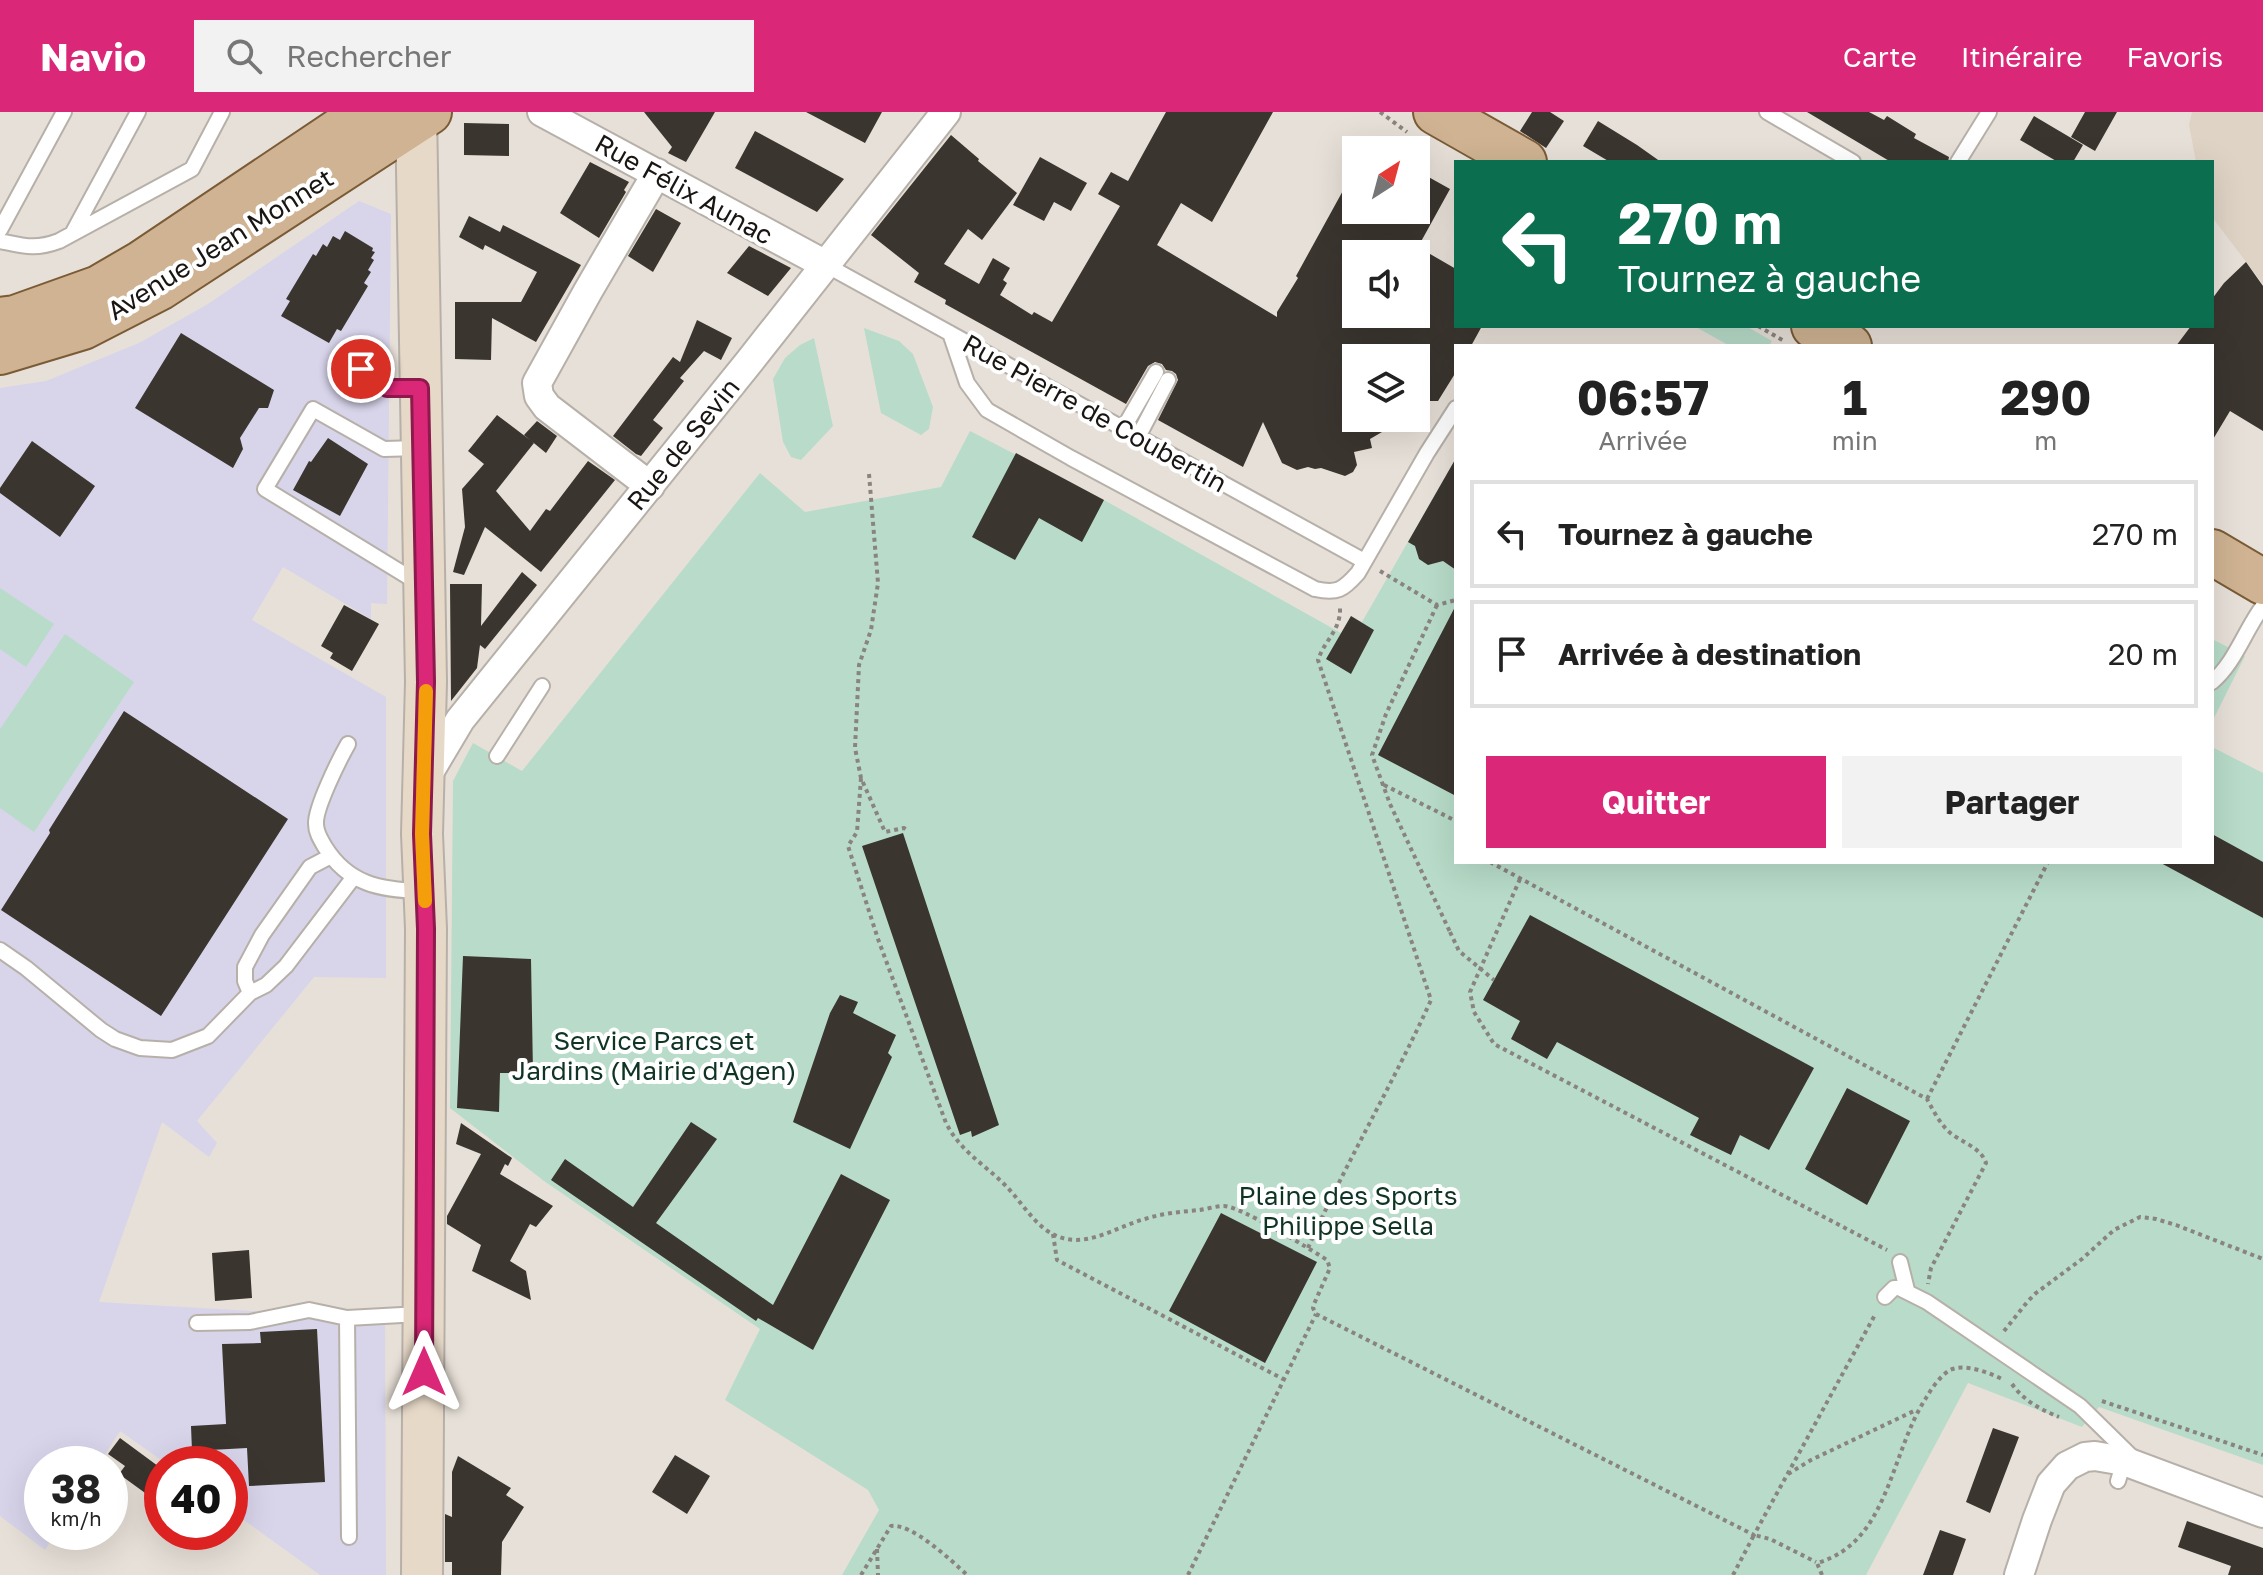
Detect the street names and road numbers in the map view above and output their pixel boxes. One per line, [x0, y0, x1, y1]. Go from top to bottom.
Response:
street label: Rue Félix Aunac [590, 127, 778, 251]
street label: Avenue Jean Monnet [101, 162, 339, 326]
street label: Rue Pierre de Coubertin [958, 327, 1232, 499]
street label: Rue de Sevin [620, 372, 746, 516]

